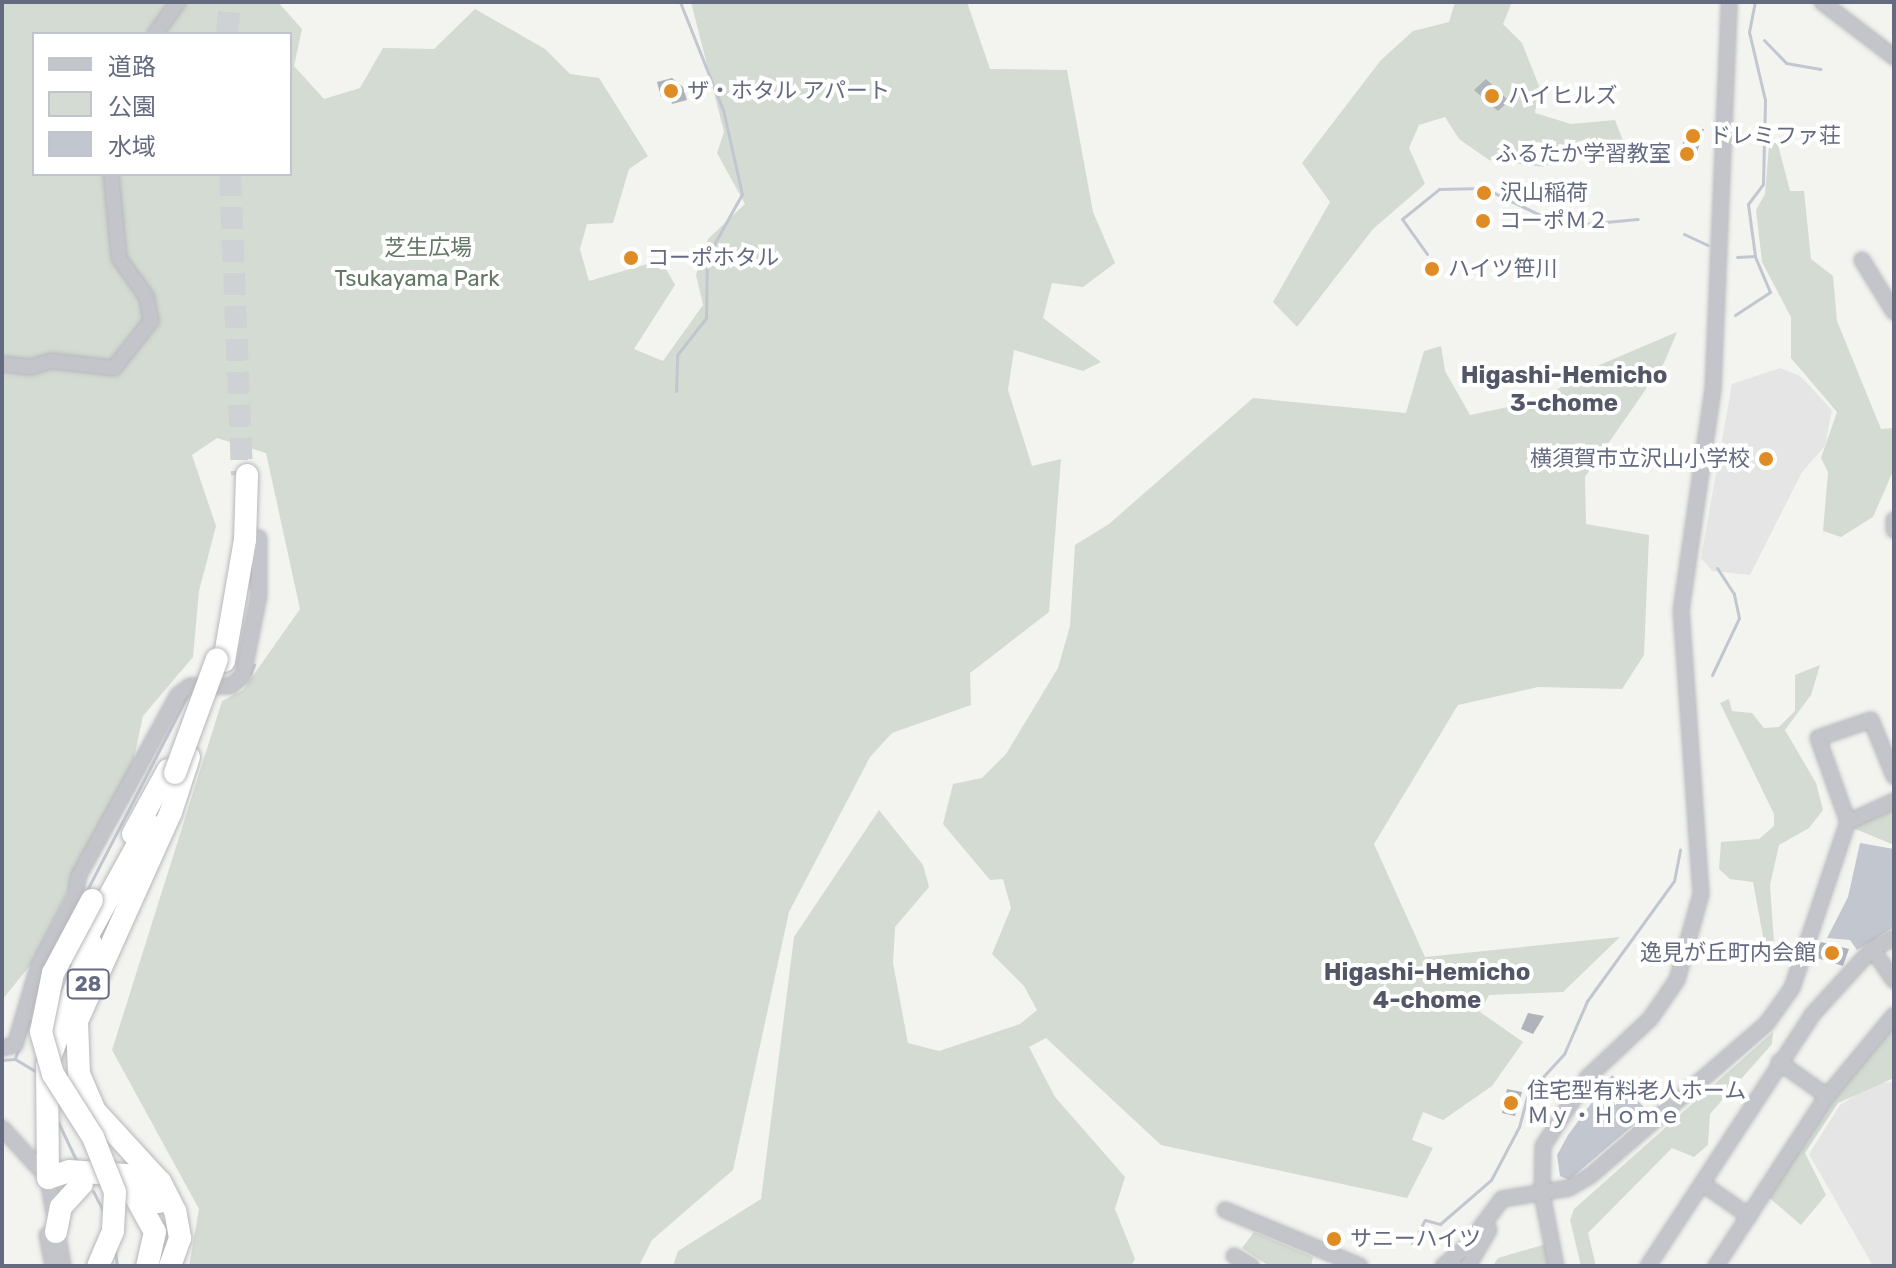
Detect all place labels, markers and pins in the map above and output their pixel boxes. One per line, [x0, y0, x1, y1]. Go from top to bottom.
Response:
place label: ザ・ホタル アパート [687, 78, 890, 104]
marker: ザ・ホタル アパート [662, 82, 680, 100]
place label: ハイヒルズ [1508, 83, 1618, 109]
marker: ハイヒルズ [1483, 87, 1501, 105]
place label: ドレミファ荘 [1709, 123, 1841, 149]
marker: ドレミファ荘 [1684, 127, 1702, 145]
place label: ふるたか学習教室 [1495, 141, 1671, 167]
marker: ふるたか学習教室 [1678, 145, 1696, 163]
place label: 沢山稲荷 [1500, 180, 1588, 206]
marker: 沢山稲荷 [1475, 184, 1493, 202]
place label: コーポＭ２ [1499, 208, 1609, 234]
marker: コーポＭ２ [1474, 212, 1492, 230]
place label: コーポホタル [647, 245, 779, 271]
marker: コーポホタル [622, 249, 640, 267]
place label: ハイツ笹川 [1448, 256, 1558, 282]
marker: ハイツ笹川 [1423, 260, 1441, 278]
place label: 横須賀市立沢山小学校 [1530, 446, 1750, 472]
marker: 横須賀市立沢山小学校 [1757, 450, 1775, 468]
place label: 逸見が丘町内会館 [1640, 940, 1816, 966]
marker: 逸見が丘町内会館 [1823, 944, 1841, 962]
place label: 住宅型有料老人ホーム Ｍｙ・Ｈｏｍｅ [1527, 1077, 1747, 1128]
marker: 住宅型有料老人ホーム Ｍｙ・Ｈｏｍｅ [1502, 1094, 1520, 1112]
place label: サニーハイツ [1350, 1226, 1482, 1252]
marker: サニーハイツ [1325, 1230, 1343, 1248]

